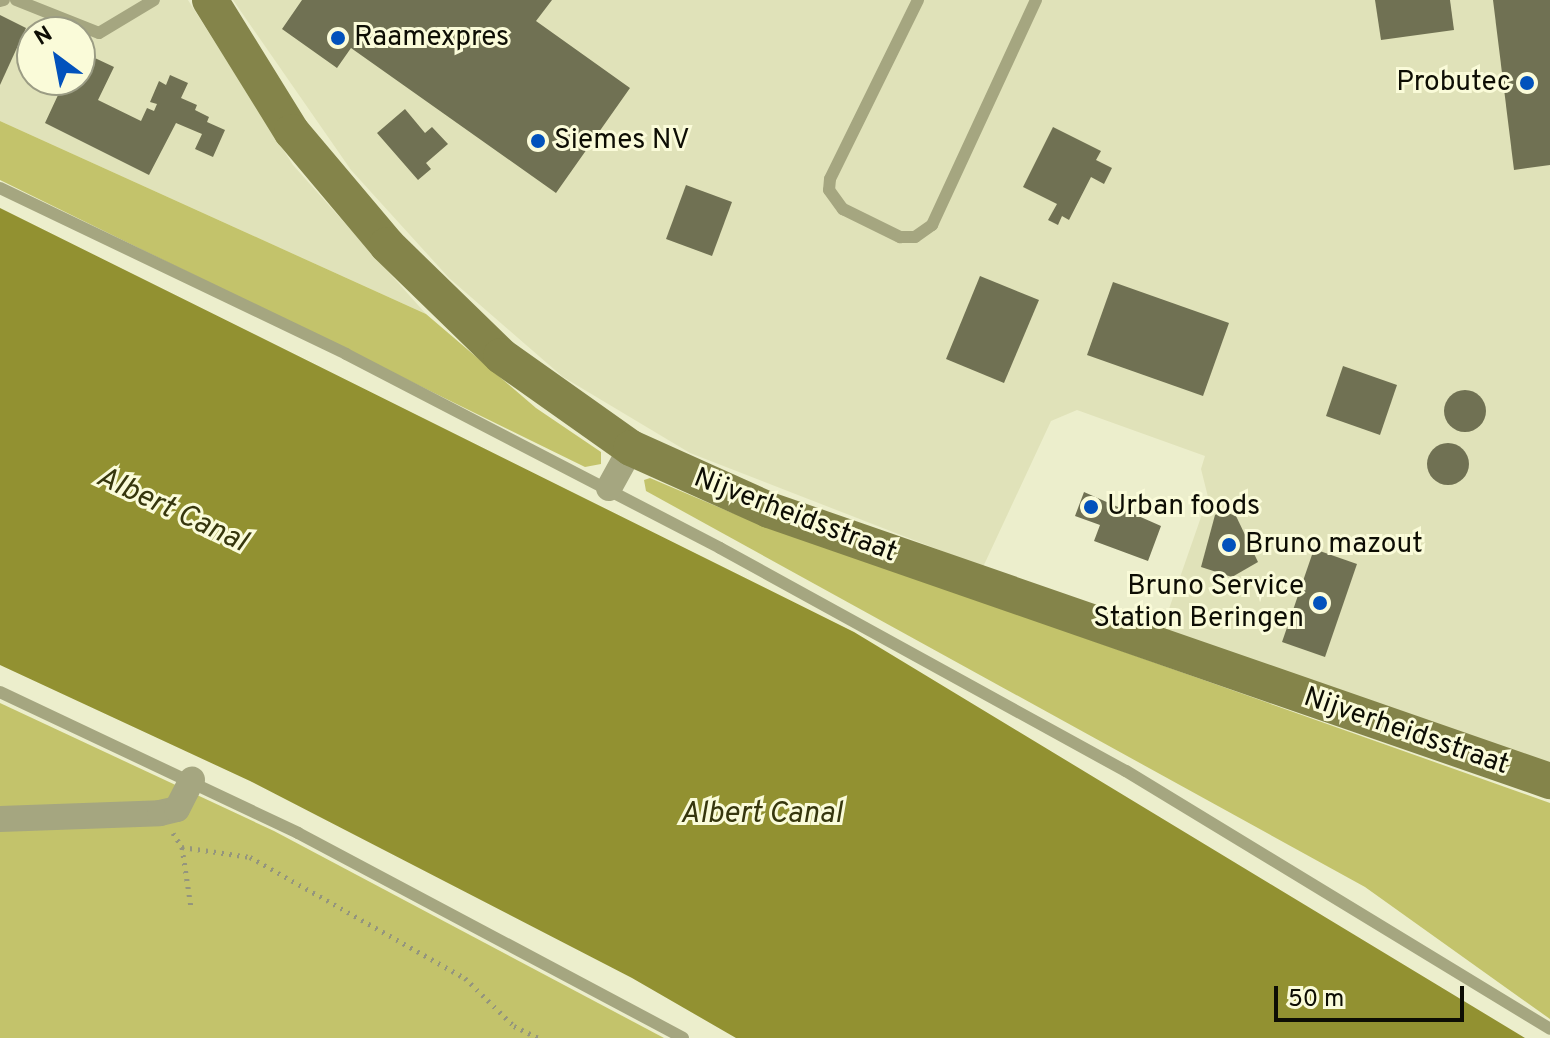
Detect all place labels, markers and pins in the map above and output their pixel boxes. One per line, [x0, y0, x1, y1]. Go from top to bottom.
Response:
place label: Raamexpres [354, 21, 509, 55]
marker: Raamexpres [329, 29, 347, 47]
place label: Probutec [1396, 66, 1511, 100]
marker: Probutec [1518, 74, 1536, 92]
place label: Siemes NV [554, 124, 690, 158]
marker: Siemes NV [529, 132, 547, 150]
place label: Urban foods [1107, 490, 1260, 524]
marker: Urban foods [1082, 498, 1100, 516]
place label: Bruno mazout [1245, 528, 1423, 562]
marker: Bruno mazout [1220, 536, 1238, 554]
place label: Bruno Service Station Beringen [1093, 570, 1304, 636]
marker: Bruno Service Station Beringen [1311, 594, 1329, 612]

